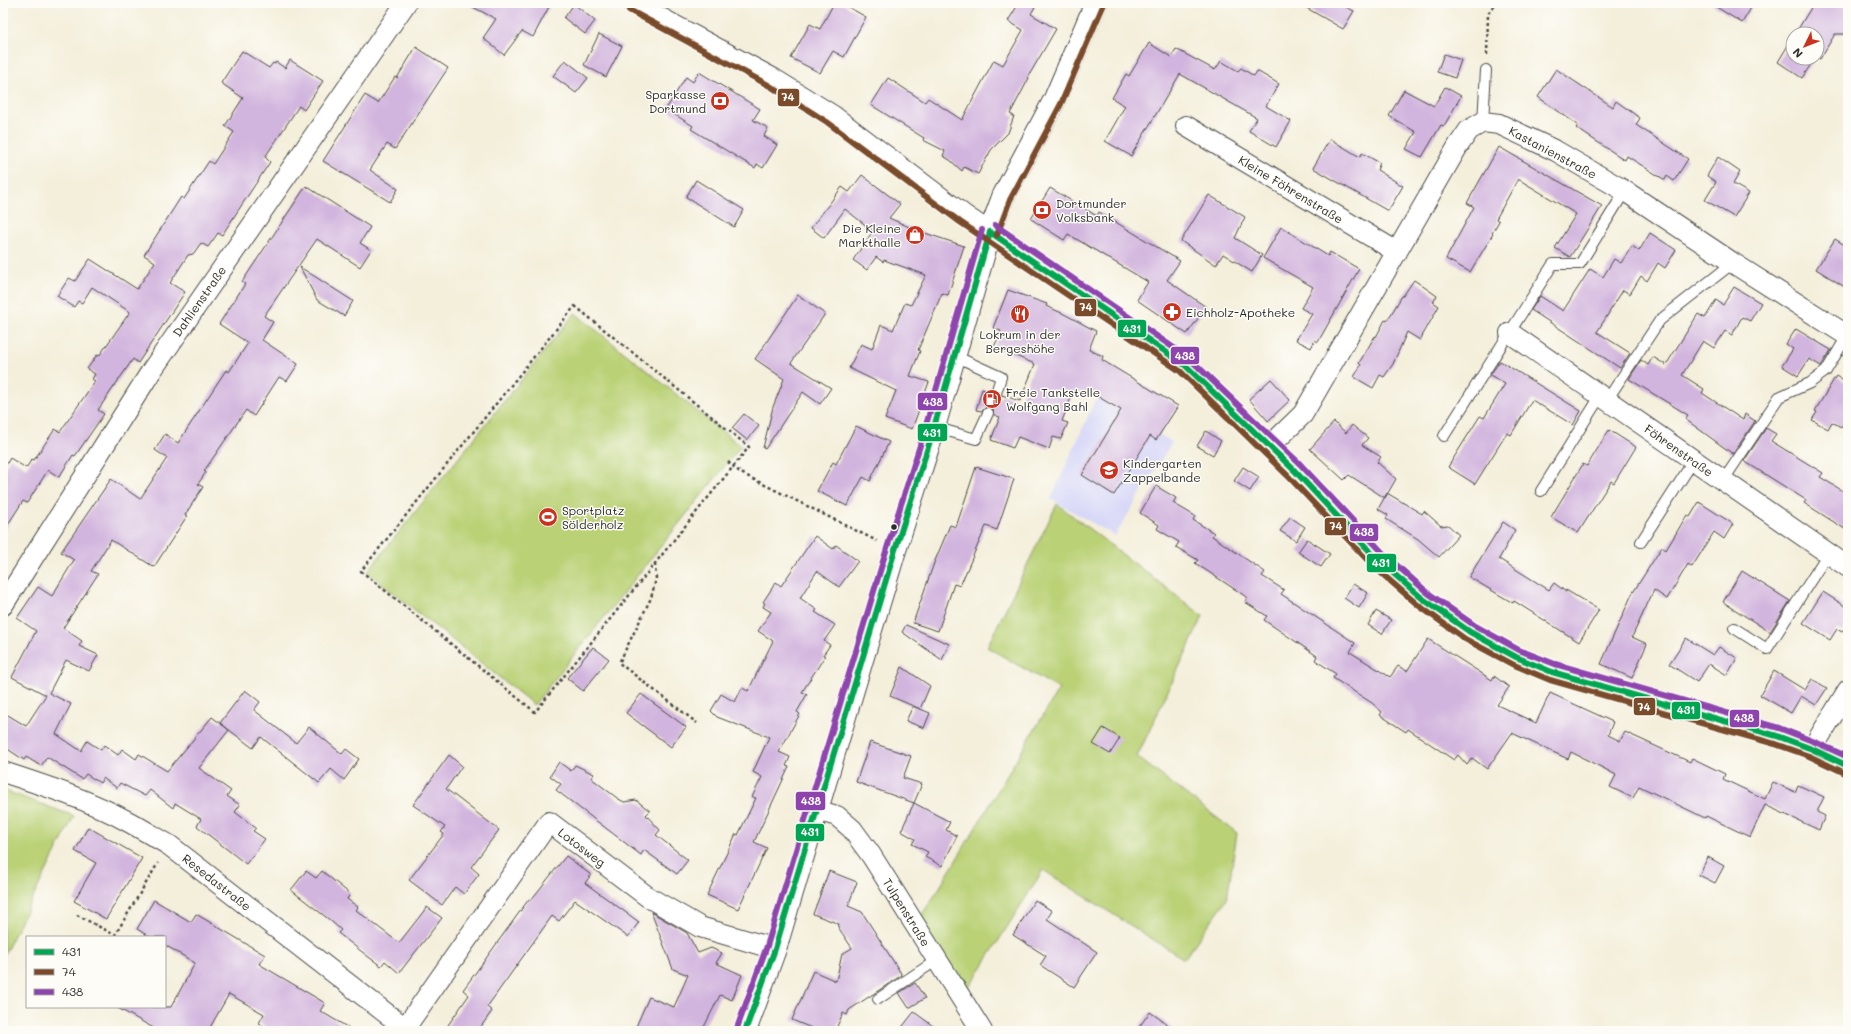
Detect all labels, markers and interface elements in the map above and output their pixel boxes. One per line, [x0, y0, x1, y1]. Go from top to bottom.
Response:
north arrow [1785, 26, 1825, 66]
text: N [1789, 45, 1806, 61]
place label: Sparkasse Dortmund [645, 86, 706, 116]
line badge: 74 [777, 88, 800, 107]
text: 74 [781, 89, 795, 104]
bank icon: Sparkasse Dortmund [709, 90, 731, 112]
street label: Kastanienstraße [1506, 122, 1600, 182]
street label: Kleine Föhrenstraße [1236, 151, 1346, 227]
place label: Dortmunder Volksbank [1056, 195, 1127, 225]
bank icon: Dortmunder Volksbank [1031, 199, 1053, 221]
place label: Die Kleine Markthalle [839, 220, 901, 250]
shop icon: Die Kleine Markthalle [904, 224, 926, 246]
street label: Dahlienstraße [169, 262, 229, 340]
line badge: 74 [1074, 298, 1097, 317]
text: 74 [1079, 299, 1093, 314]
pharmacy icon: Eichholz-Apotheke [1161, 301, 1183, 323]
restaurant icon: Lokrum in der Bergeshöhe [1009, 303, 1031, 325]
place label: Eichholz-Apotheke [1186, 304, 1295, 320]
line badge: 431 [1117, 319, 1147, 338]
text: 431 [1123, 321, 1141, 336]
place label: Lokrum in der Bergeshöhe [979, 326, 1061, 356]
line badge: 438 [1170, 346, 1200, 365]
text: 438 [1175, 348, 1195, 363]
place label: Freie Tankstelle Wolfgang Bahl [1006, 384, 1100, 414]
fuel station icon: Freie Tankstelle Wolfgang Bahl [981, 388, 1003, 410]
line badge: 438 [917, 392, 948, 411]
text: 438 [923, 394, 943, 409]
street label: Föhrenstraße [1642, 420, 1716, 480]
line badge: 431 [917, 423, 948, 442]
text: 431 [923, 425, 941, 440]
place label: Kindergarten Zappelbande [1123, 455, 1201, 485]
school or university icon: Kindergarten Zappelbande [1098, 459, 1120, 481]
place label: Sportplatz Sölderholz [562, 502, 625, 532]
sports icon: Sportplatz Sölderholz [537, 506, 559, 528]
line badge: 74 [1324, 517, 1347, 536]
text: 74 [1329, 518, 1343, 533]
unlabelled marker [889, 522, 899, 532]
line badge: 438 [1349, 523, 1379, 542]
text: 438 [1354, 524, 1374, 539]
line badge: 431 [1366, 553, 1397, 573]
text: 431 [1372, 555, 1390, 570]
line badge: 74 [1633, 697, 1656, 716]
text: 74 [1637, 699, 1651, 714]
line badge: 431 [1671, 701, 1701, 720]
text: 431 [1677, 702, 1695, 717]
line badge: 438 [1729, 709, 1760, 728]
text: 438 [1734, 710, 1754, 725]
line badge: 438 [795, 791, 826, 811]
text: 438 [801, 793, 821, 808]
line badge: 431 [795, 823, 825, 842]
street label: Lotosweg [555, 824, 609, 870]
text: 431 [801, 824, 819, 839]
street label: Resedastraße [179, 850, 255, 914]
street label: Tulpenstraße [880, 875, 934, 949]
legend [26, 936, 166, 1008]
text: 431 [62, 943, 81, 959]
text: 74 [62, 963, 76, 979]
text: 438 [62, 983, 83, 999]

